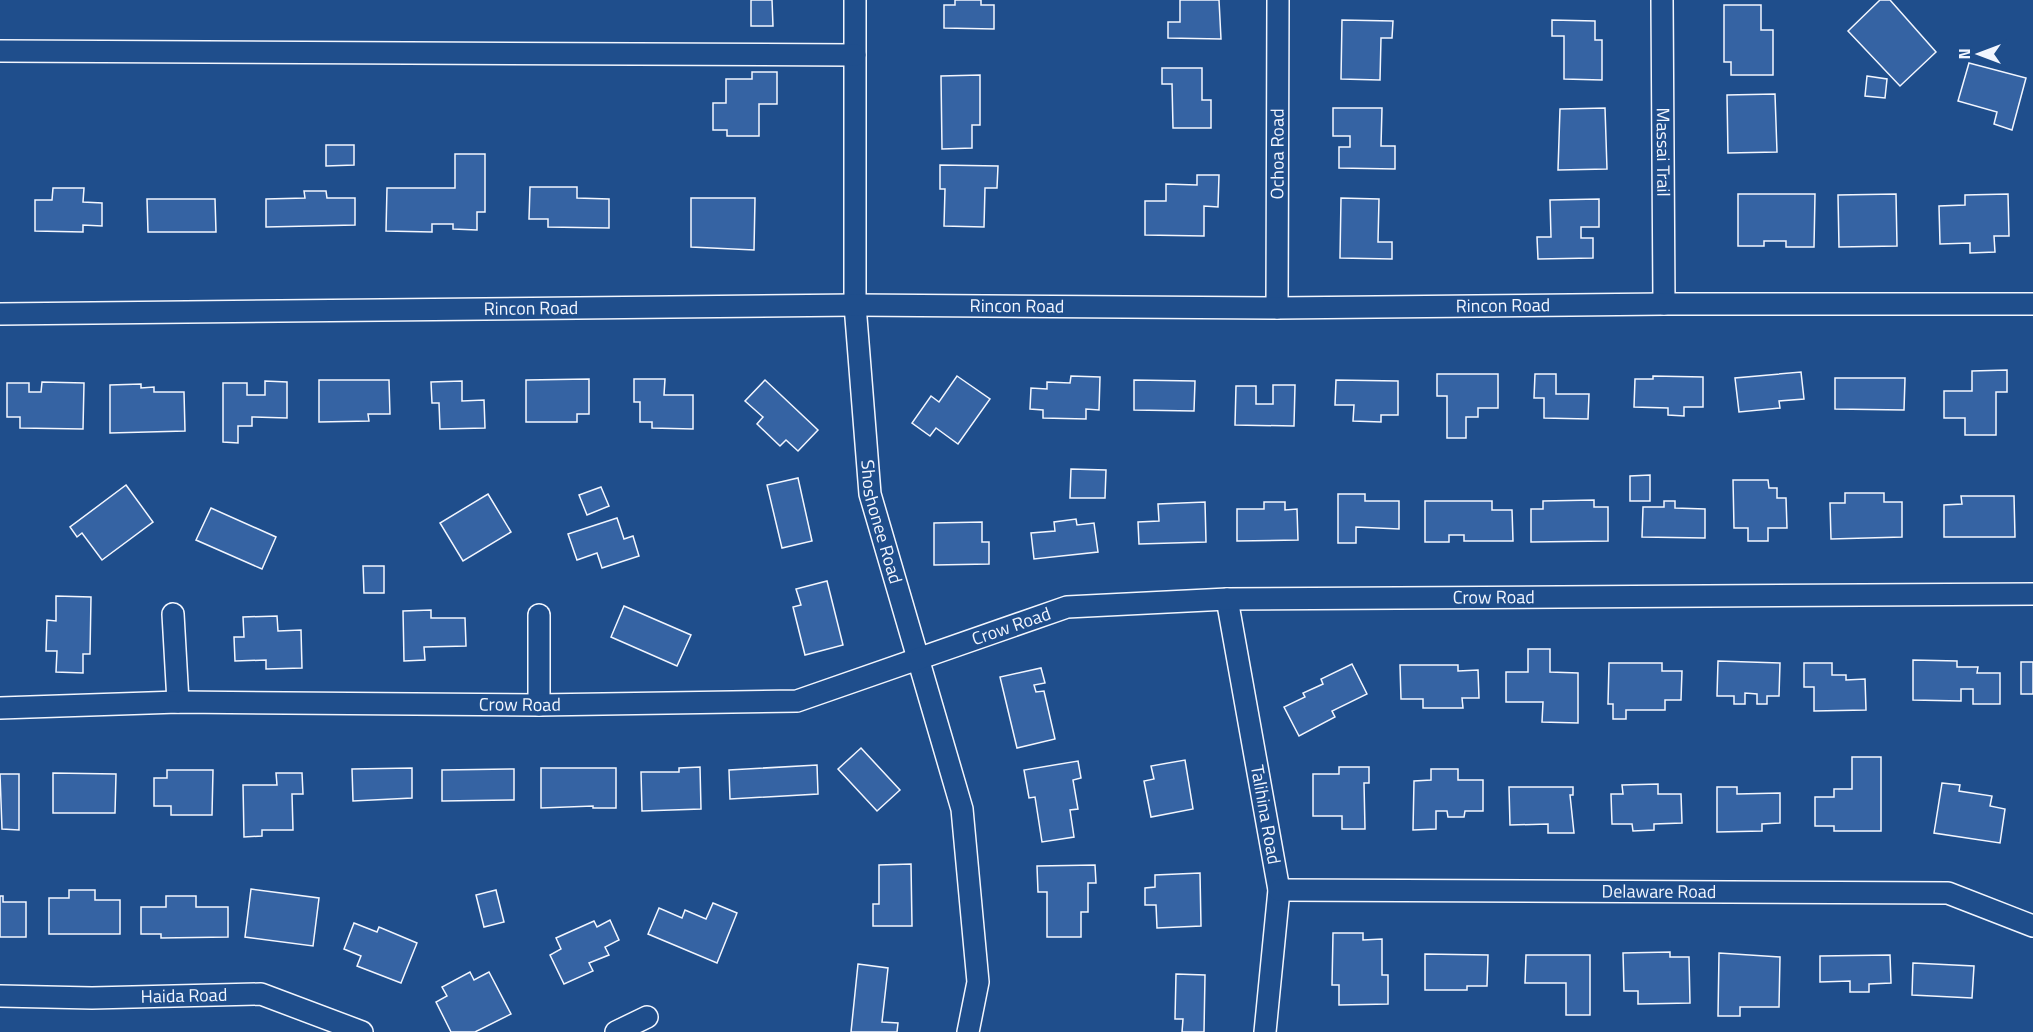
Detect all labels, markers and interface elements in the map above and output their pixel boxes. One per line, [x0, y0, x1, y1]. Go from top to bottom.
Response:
north arrow [1949, 24, 2009, 84]
text: N [1952, 48, 1976, 60]
street label: Massai Trail [1650, 107, 1677, 197]
street label: Ochoa Road [1263, 108, 1291, 200]
street label: Rincon Road [1455, 291, 1550, 319]
street label: Rincon Road [970, 292, 1064, 319]
street label: Rincon Road [484, 294, 578, 322]
street label: Shoshonee Road [854, 459, 910, 587]
street label: Crow Road [1453, 583, 1535, 611]
street label: Crow Road [968, 600, 1054, 652]
street label: Crow Road [479, 691, 561, 718]
street label: Talihina Road [1244, 763, 1288, 866]
street label: Delaware Road [1602, 877, 1716, 905]
street label: Haida Road [140, 981, 228, 1010]

